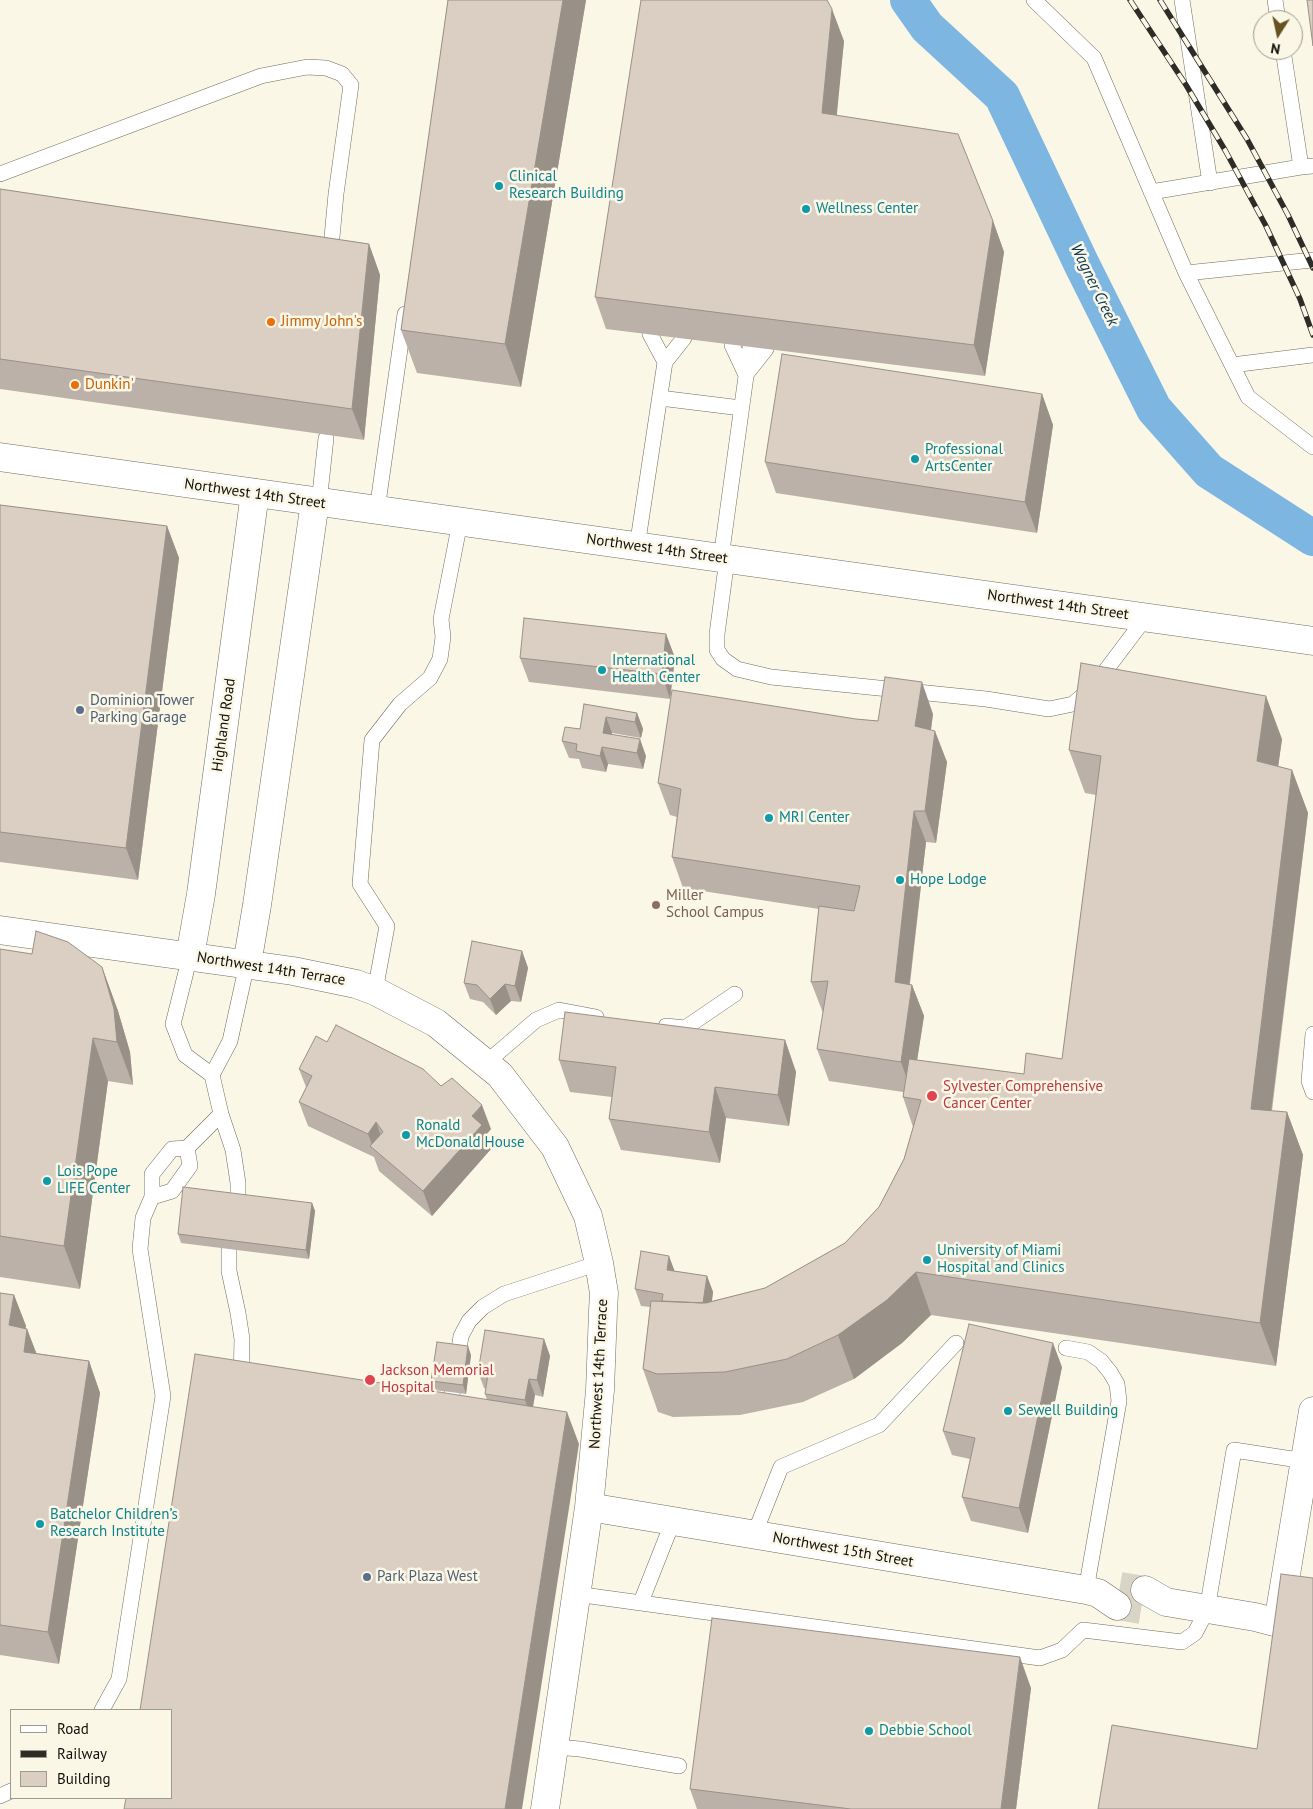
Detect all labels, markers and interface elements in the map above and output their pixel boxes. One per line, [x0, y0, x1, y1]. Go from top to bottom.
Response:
north arrow [1253, 10, 1303, 60]
text: N [1269, 39, 1282, 58]
place label: Clinical Research Building [509, 168, 624, 203]
marker: Clinical Research Building [493, 180, 505, 192]
place label: Wellness Center [816, 200, 918, 218]
marker: Wellness Center [800, 203, 812, 215]
water label: Wagner Creek [1066, 241, 1122, 329]
place label: Jimmy John's [281, 313, 362, 331]
marker: Jimmy John's [265, 316, 277, 328]
place label: Dunkin' [85, 376, 134, 394]
marker: Dunkin' [69, 379, 81, 391]
place label: Professional ArtsCenter [925, 441, 1003, 476]
marker: Professional ArtsCenter [909, 453, 921, 465]
street label: Northwest 14th Street [183, 475, 327, 513]
street label: Northwest 14th Street [585, 530, 729, 568]
street label: Northwest 14th Street [986, 586, 1130, 624]
place label: International Health Center [612, 652, 700, 687]
marker: International Health Center [596, 664, 608, 676]
street label: Highland Road [209, 677, 239, 773]
place label: Dominion Tower Parking Garage [90, 692, 194, 727]
marker: Dominion Tower Parking Garage [74, 704, 86, 716]
place label: MRI Center [779, 809, 850, 827]
marker: MRI Center [763, 812, 775, 824]
place label: Hope Lodge [910, 871, 987, 889]
marker: Hope Lodge [894, 874, 906, 886]
place label: Miller School Campus [666, 887, 764, 922]
marker: Miller School Campus [650, 899, 662, 911]
street label: Northwest 14th Terrace [195, 948, 347, 990]
place label: Sylvester Comprehensive Cancer Center [943, 1078, 1103, 1113]
marker: Sylvester Comprehensive Cancer Center [925, 1089, 939, 1103]
place label: Ronald McDonald House [416, 1117, 525, 1152]
marker: Ronald McDonald House [400, 1129, 412, 1141]
place label: Lois Pope LIFE Center [57, 1163, 130, 1198]
marker: Lois Pope LIFE Center [41, 1175, 53, 1187]
place label: University of Miami Hospital and Clinics [937, 1242, 1064, 1277]
marker: University of Miami Hospital and Clinics [921, 1254, 933, 1266]
street label: Northwest 14th Terrace [586, 1299, 612, 1449]
place label: Jackson Memorial Hospital [381, 1362, 494, 1397]
marker: Jackson Memorial Hospital [363, 1373, 377, 1387]
place label: Sewell Building [1018, 1402, 1118, 1420]
marker: Sewell Building [1002, 1405, 1014, 1417]
place label: Batchelor Children’s Research Institute [50, 1506, 178, 1541]
marker: Batchelor Children’s Research Institute [34, 1518, 46, 1530]
street label: Northwest 15th Street [771, 1529, 915, 1571]
place label: Park Plaza West [377, 1568, 478, 1586]
marker: Park Plaza West [361, 1571, 373, 1583]
legend [10, 1709, 172, 1799]
text: Road [57, 1719, 89, 1738]
place label: Debbie School [879, 1722, 972, 1740]
marker: Debbie School [863, 1725, 875, 1737]
text: Railway [57, 1744, 107, 1763]
text: Building [57, 1769, 111, 1788]

